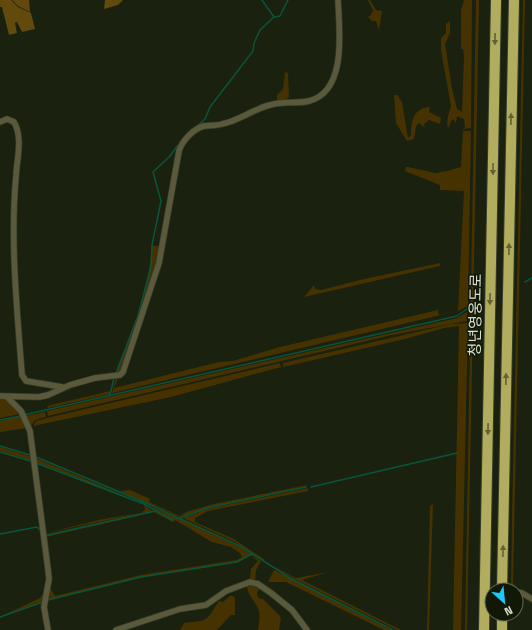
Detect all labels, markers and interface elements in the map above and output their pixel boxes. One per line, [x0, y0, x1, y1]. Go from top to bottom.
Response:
one-way arrow [492, 33, 498, 46]
one-way arrow [508, 113, 515, 125]
one-way arrow [490, 163, 496, 176]
one-way arrow [506, 242, 512, 255]
street label: 청년영웅도로 [465, 273, 485, 357]
one-way arrow [487, 293, 493, 306]
one-way arrow [503, 373, 510, 385]
one-way arrow [485, 423, 491, 436]
one-way arrow [500, 544, 506, 557]
north arrow [484, 582, 524, 622]
text: N [502, 603, 515, 619]

